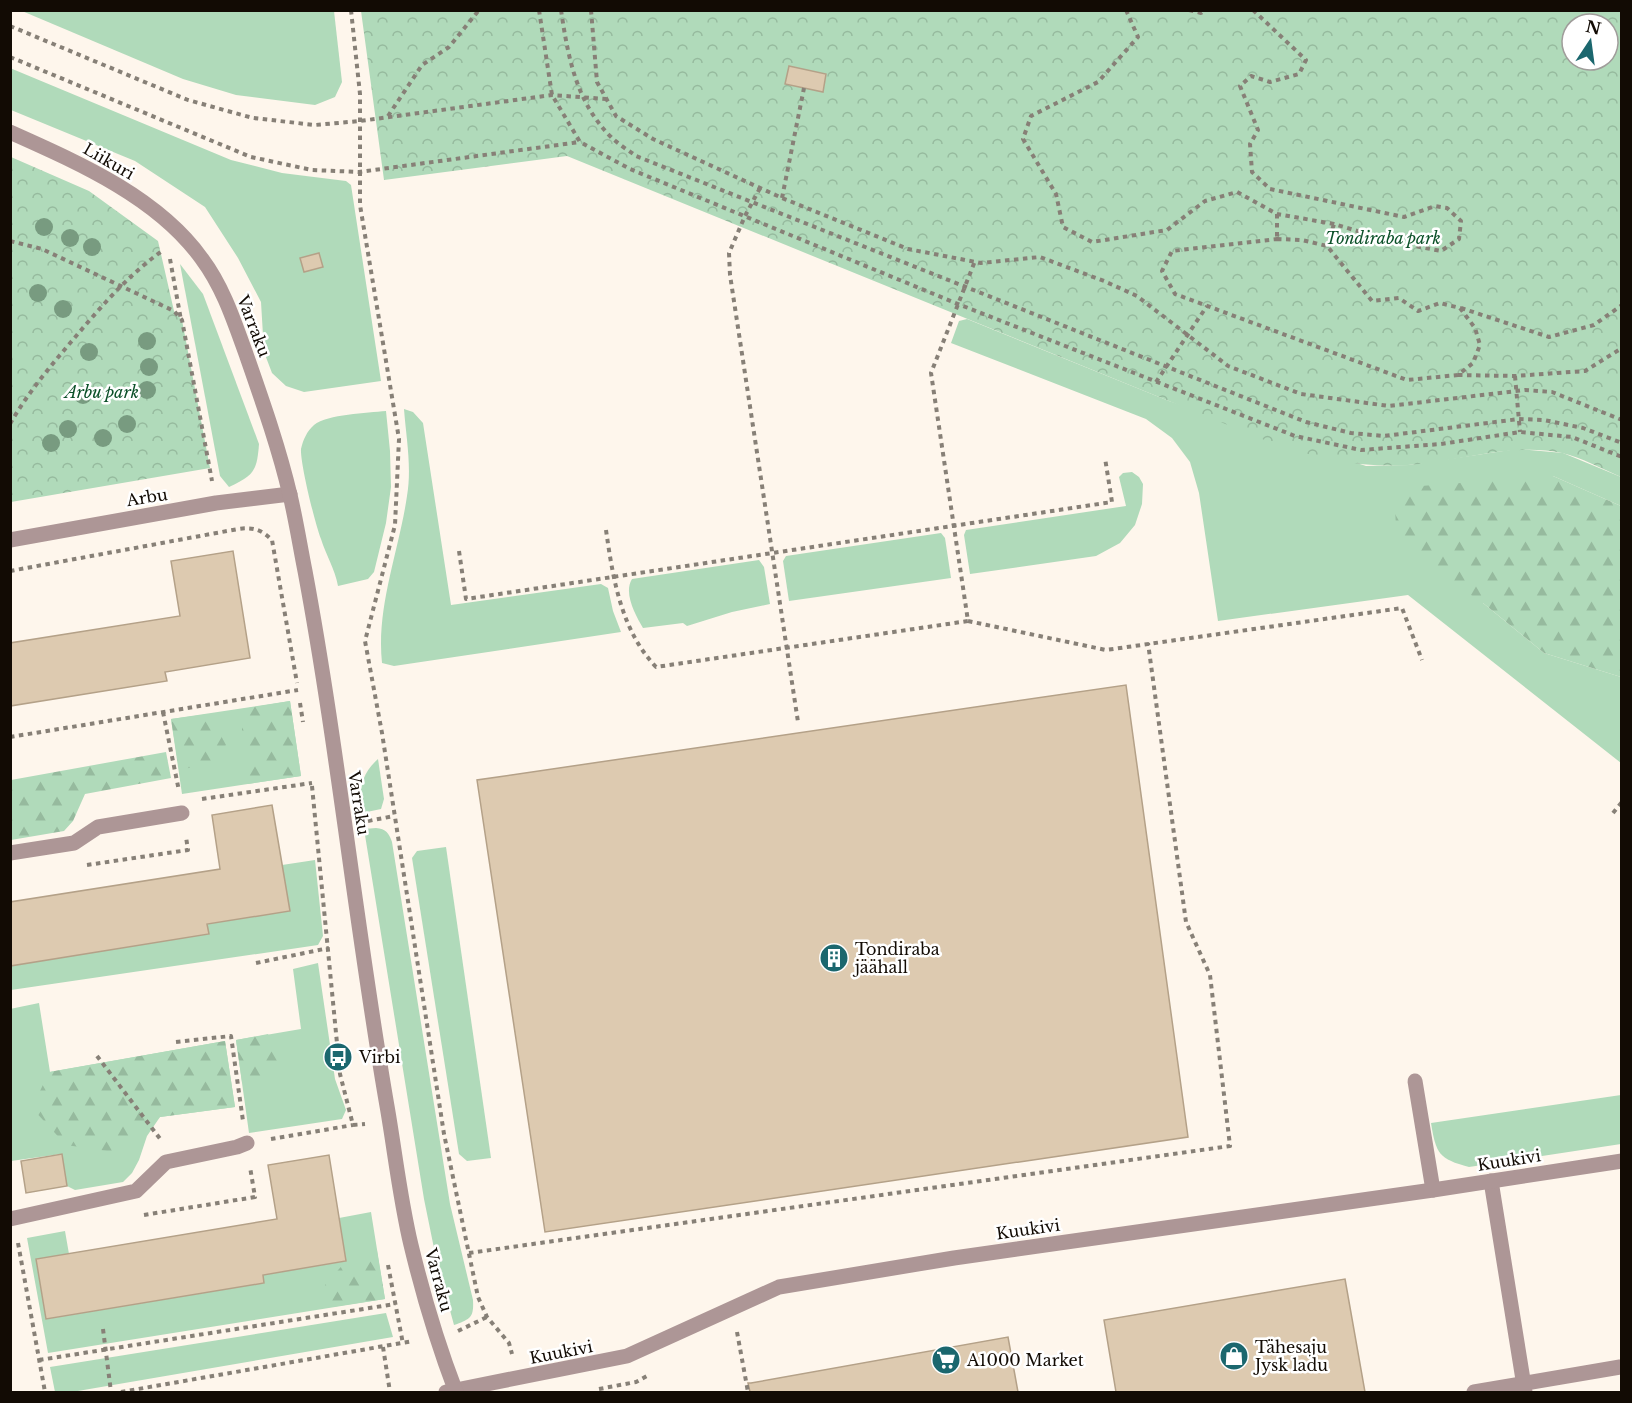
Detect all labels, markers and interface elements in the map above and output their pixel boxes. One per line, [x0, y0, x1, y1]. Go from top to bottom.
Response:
north arrow [1560, 12, 1620, 72]
text: N [1584, 16, 1603, 39]
street label: Liikuri [80, 138, 139, 184]
park label: Tondiraba park [1325, 228, 1441, 248]
street label: Varraku [233, 291, 275, 360]
park label: Arbu park [63, 382, 139, 402]
street label: Arbu [124, 484, 169, 510]
street label: Varraku [344, 769, 374, 837]
place label: Tondiraba jäähall [852, 939, 940, 977]
building icon: Tondiraba jäähall [818, 942, 850, 974]
bus stop icon: Virbi [322, 1041, 354, 1073]
place label: Virbi [358, 1047, 401, 1067]
street label: Kuukivi [1476, 1145, 1543, 1175]
street label: Kuukivi [995, 1215, 1062, 1243]
street label: Varraku [421, 1245, 457, 1314]
street label: Kuukivi [528, 1336, 595, 1368]
place label: Tähesaju Jysk ladu [1253, 1337, 1328, 1375]
shop icon: Tähesaju Jysk ladu [1218, 1340, 1250, 1372]
supermarket icon: A1000 Market [930, 1344, 962, 1376]
place label: A1000 Market [966, 1350, 1084, 1370]

